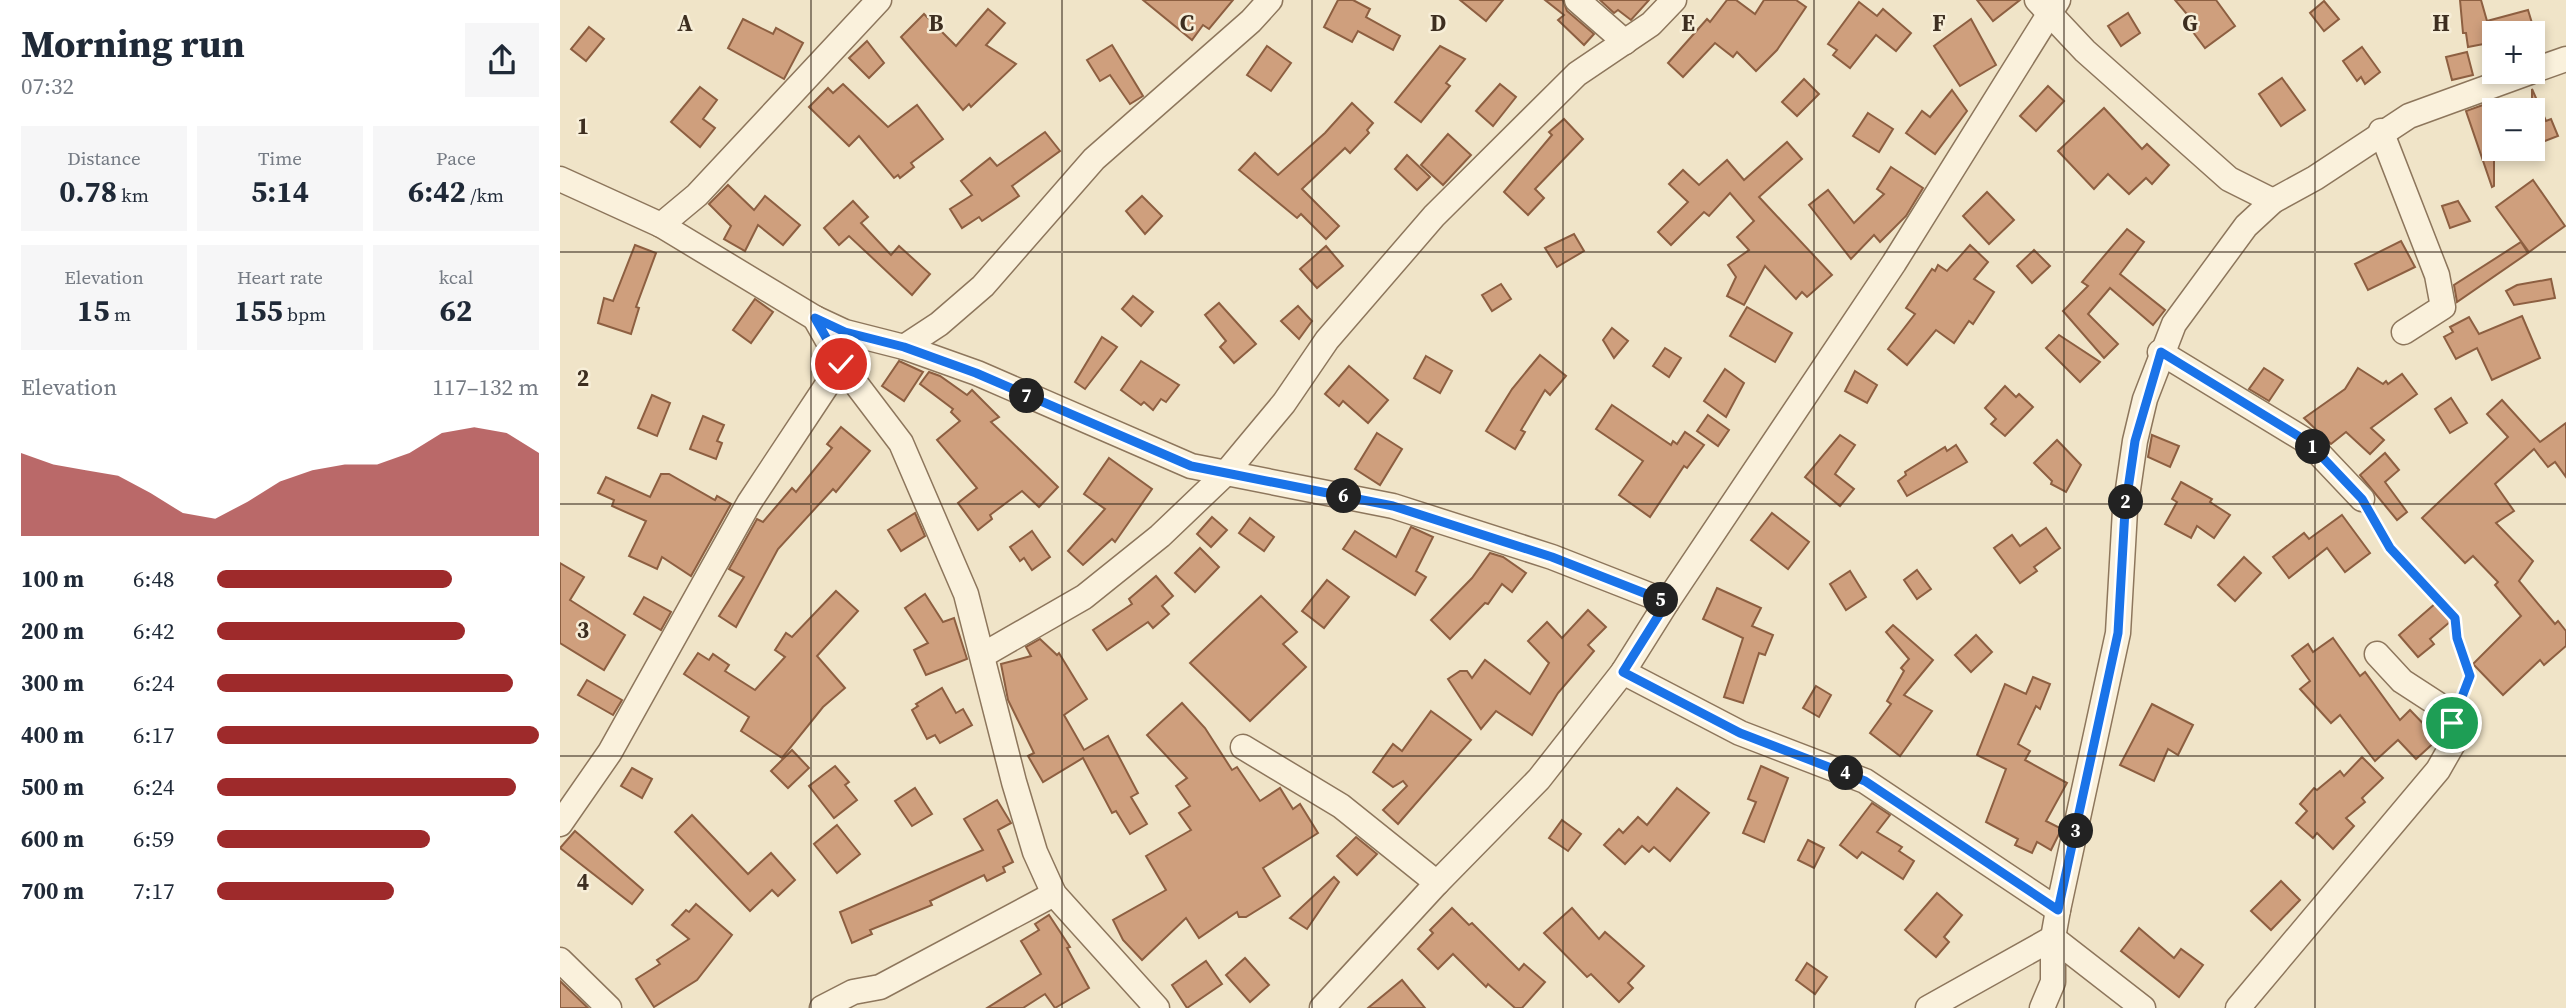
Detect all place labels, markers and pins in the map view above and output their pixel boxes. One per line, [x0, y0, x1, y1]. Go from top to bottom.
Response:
pin [811, 334, 871, 394]
pin: 7 [1009, 378, 1044, 414]
pin: 1 [2296, 430, 2330, 464]
pin: 6 [1326, 478, 1362, 514]
pin: 2 [2108, 484, 2144, 520]
pin: 5 [1644, 582, 1678, 618]
pin [2422, 693, 2482, 753]
pin: 4 [1828, 756, 1864, 790]
pin: 3 [2058, 814, 2094, 848]

